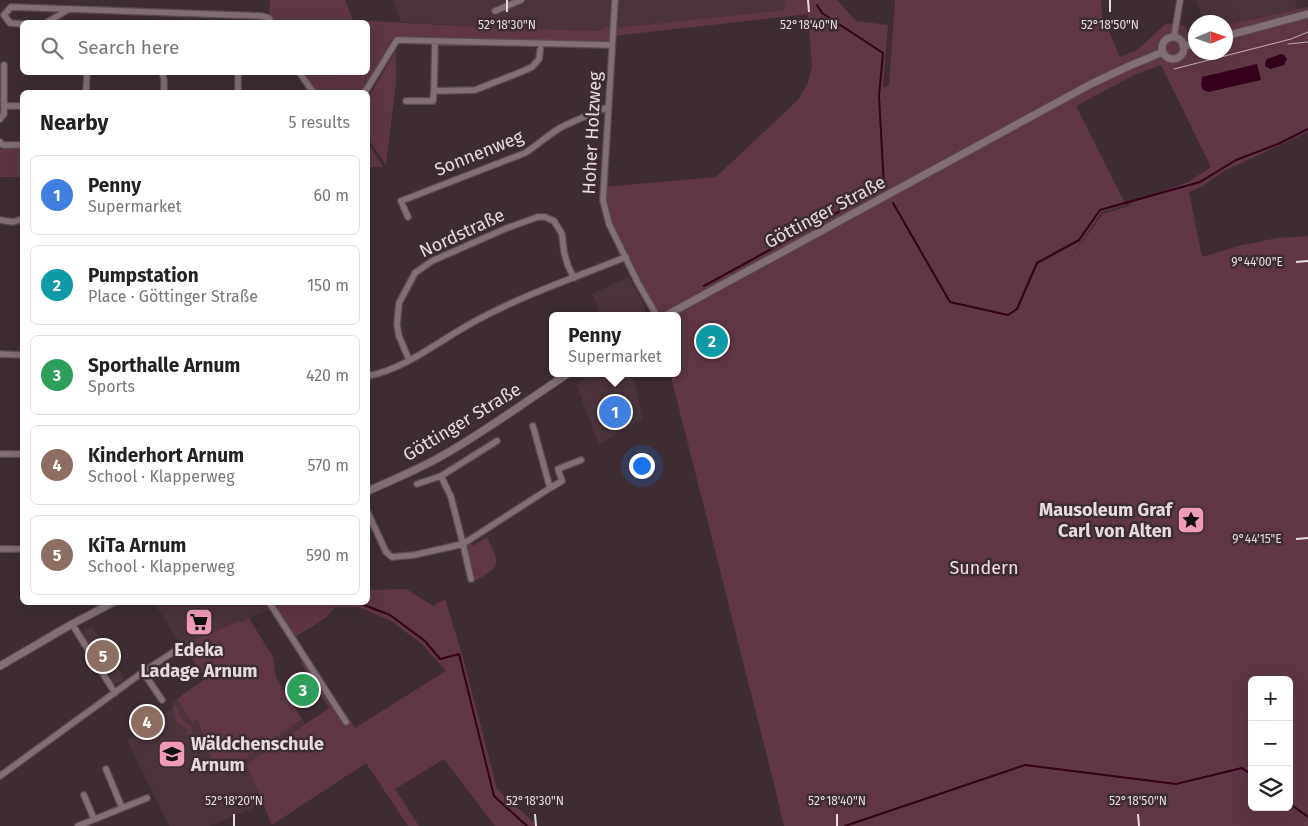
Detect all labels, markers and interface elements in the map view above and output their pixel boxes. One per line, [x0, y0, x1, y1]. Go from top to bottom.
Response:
north arrow [1188, 15, 1233, 60]
text: 52°18'30"N [478, 18, 536, 32]
text: 52°18'40"N [780, 18, 838, 32]
text: 52°18'50"N [1081, 18, 1139, 32]
search box [20, 20, 370, 75]
icon: search [38, 34, 66, 62]
text: Search here [78, 36, 179, 59]
street label: Hoher Holzweg [578, 70, 606, 195]
text: Nearby [40, 110, 108, 136]
text: 5 results [289, 113, 350, 132]
street label: Sonnenweg [431, 125, 527, 181]
street label: Göttinger Straße [761, 171, 889, 253]
text: Penny [88, 174, 141, 197]
text: 1 [53, 186, 61, 205]
text: 60 m [314, 186, 349, 205]
text: Supermarket [88, 197, 182, 216]
street label: Nordstraße [416, 204, 508, 262]
text: 9°44'00"E [1231, 255, 1283, 269]
text: Pumpstation [88, 264, 199, 287]
text: 2 [53, 276, 61, 295]
text: 150 m [307, 276, 349, 295]
text: Place · Göttinger Straße [88, 287, 258, 306]
popup [549, 312, 681, 377]
pin: 2 [696, 322, 728, 360]
text: Penny [568, 324, 621, 347]
text: Supermarket [568, 347, 662, 366]
text: Sporthalle Arnum [88, 354, 240, 377]
text: 3 [53, 366, 61, 385]
text: 420 m [306, 366, 349, 385]
text: Sports [88, 377, 135, 396]
street label: Göttinger Straße [399, 378, 525, 466]
pin: 1 [599, 393, 631, 431]
text: Kinderhort Arnum [88, 444, 244, 467]
your location [629, 453, 655, 479]
text: 4 [52, 456, 62, 475]
text: 570 m [308, 456, 349, 475]
text: School · Klapperweg [88, 467, 235, 486]
place label: Mausoleum Graf Carl von Alten [1039, 499, 1174, 542]
place icon: Mausoleum Graf Carl von Alten [1176, 505, 1206, 535]
text: 9°44'15"E [1232, 532, 1282, 546]
text: KiTa Arnum [88, 534, 186, 557]
text: 5 [53, 546, 61, 565]
text: 590 m [306, 546, 349, 565]
text: School · Klapperweg [88, 557, 235, 576]
park label: Sundern [950, 557, 1018, 579]
supermarket icon: Edeka Ladage Arnum [184, 607, 214, 637]
pin: 5 [87, 637, 119, 675]
place label: Edeka Ladage Arnum [141, 639, 257, 682]
pin: 3 [287, 671, 319, 709]
map controls [1248, 676, 1293, 811]
button: + [1248, 676, 1293, 721]
pin: 4 [131, 703, 163, 741]
button: − [1248, 721, 1293, 766]
place label: Wäldchenschule Arnum [190, 733, 324, 776]
school or university icon: Wäldchenschule Arnum [157, 739, 187, 769]
button: layers [1248, 766, 1293, 811]
text: 52°18'20"N [205, 794, 263, 808]
text: 52°18'30"N [506, 794, 564, 808]
text: 52°18'40"N [808, 794, 866, 808]
text: 52°18'50"N [1109, 794, 1167, 808]

